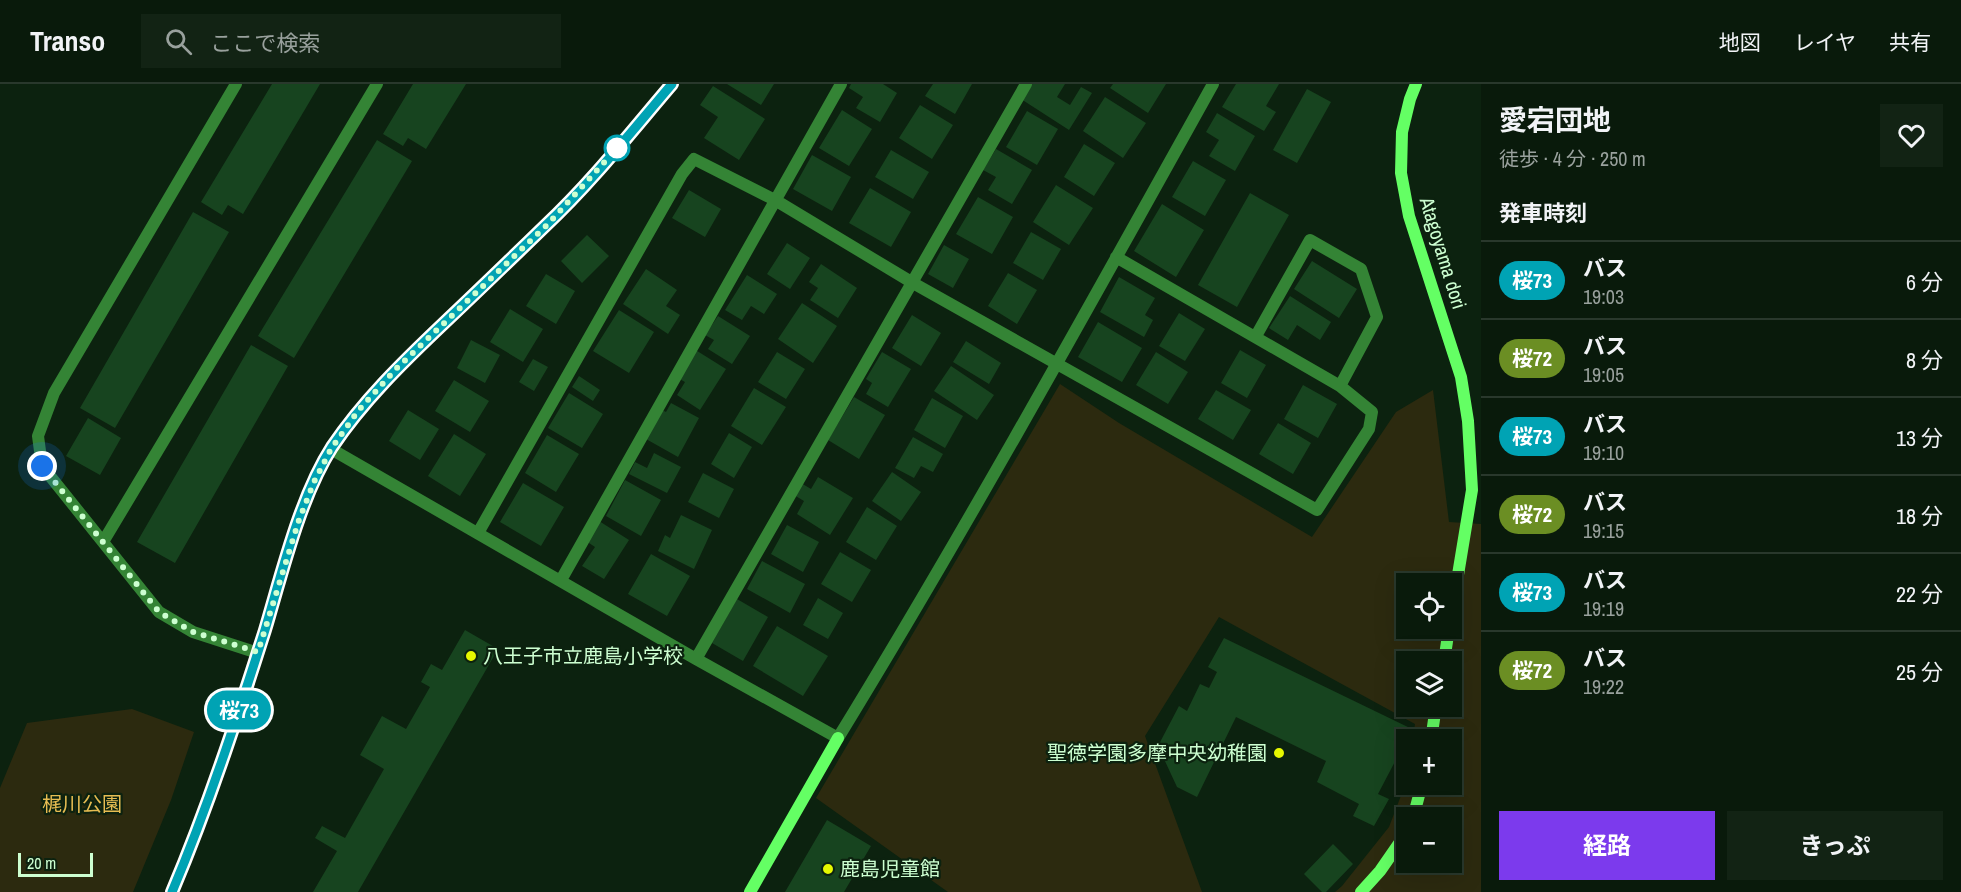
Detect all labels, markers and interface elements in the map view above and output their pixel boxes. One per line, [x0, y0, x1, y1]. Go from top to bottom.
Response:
search box [141, 14, 561, 68]
text: Transo [30, 22, 105, 60]
icon: search [162, 25, 195, 58]
text: ここで検索 [210, 28, 320, 58]
text: 地図 [1719, 28, 1761, 57]
text: レイヤ [1794, 28, 1856, 57]
text: 共有 [1889, 28, 1931, 57]
text: 愛宕団地 [1499, 101, 1611, 139]
button: heart [1880, 104, 1943, 167]
unlabelled marker [604, 135, 630, 161]
text: 徒歩 · 4 分 · 250 m [1499, 145, 1646, 172]
street label: Atagoyama dori [1413, 193, 1473, 312]
text: 発車時刻 [1499, 198, 1587, 228]
text: バス [1583, 253, 1627, 283]
text: 桜73 [1512, 266, 1552, 295]
text: 6 分 [1906, 267, 1943, 297]
text: 19:03 [1583, 283, 1624, 310]
text: バス [1583, 331, 1627, 361]
text: 桜72 [1512, 344, 1552, 373]
text: 8 分 [1906, 345, 1943, 375]
text: 19:05 [1583, 361, 1624, 388]
text: バス [1583, 409, 1627, 439]
text: 桜73 [1512, 422, 1552, 451]
text: 13 分 [1896, 423, 1943, 453]
text: 19:10 [1583, 439, 1624, 466]
your location [27, 451, 57, 481]
text: バス [1583, 487, 1627, 517]
text: 桜72 [1512, 500, 1552, 529]
text: 18 分 [1896, 501, 1943, 531]
text: 19:15 [1583, 517, 1624, 544]
text: バス [1583, 565, 1627, 595]
map controls [1396, 573, 1462, 873]
button: locate [1396, 573, 1462, 639]
text: 桜73 [1512, 578, 1552, 607]
text: 22 分 [1896, 579, 1943, 609]
text: 19:19 [1583, 595, 1624, 622]
place label: 八王子市立鹿島小学校 [483, 642, 683, 669]
text: バス [1583, 643, 1627, 673]
marker: 八王子市立鹿島小学校 [464, 649, 478, 663]
button: layers [1396, 651, 1462, 717]
text: 桜72 [1512, 656, 1552, 685]
text: 25 分 [1896, 657, 1943, 687]
text: 19:22 [1583, 673, 1624, 700]
line badge: 桜73 [204, 690, 274, 730]
text: 桜73 [219, 696, 259, 725]
button: + [1396, 729, 1462, 795]
place label: 聖徳学園多摩中央幼稚園 [1047, 739, 1267, 766]
marker: 聖徳学園多摩中央幼稚園 [1272, 746, 1286, 760]
park label: 梶川公園 [42, 790, 122, 817]
button: − [1396, 807, 1462, 873]
button: 経路 [1499, 811, 1715, 880]
button: きっぷ [1727, 811, 1943, 880]
scale bar [18, 850, 93, 878]
text: 20 m [27, 852, 56, 874]
place label: 鹿島児童館 [840, 855, 940, 882]
marker: 鹿島児童館 [821, 862, 835, 876]

